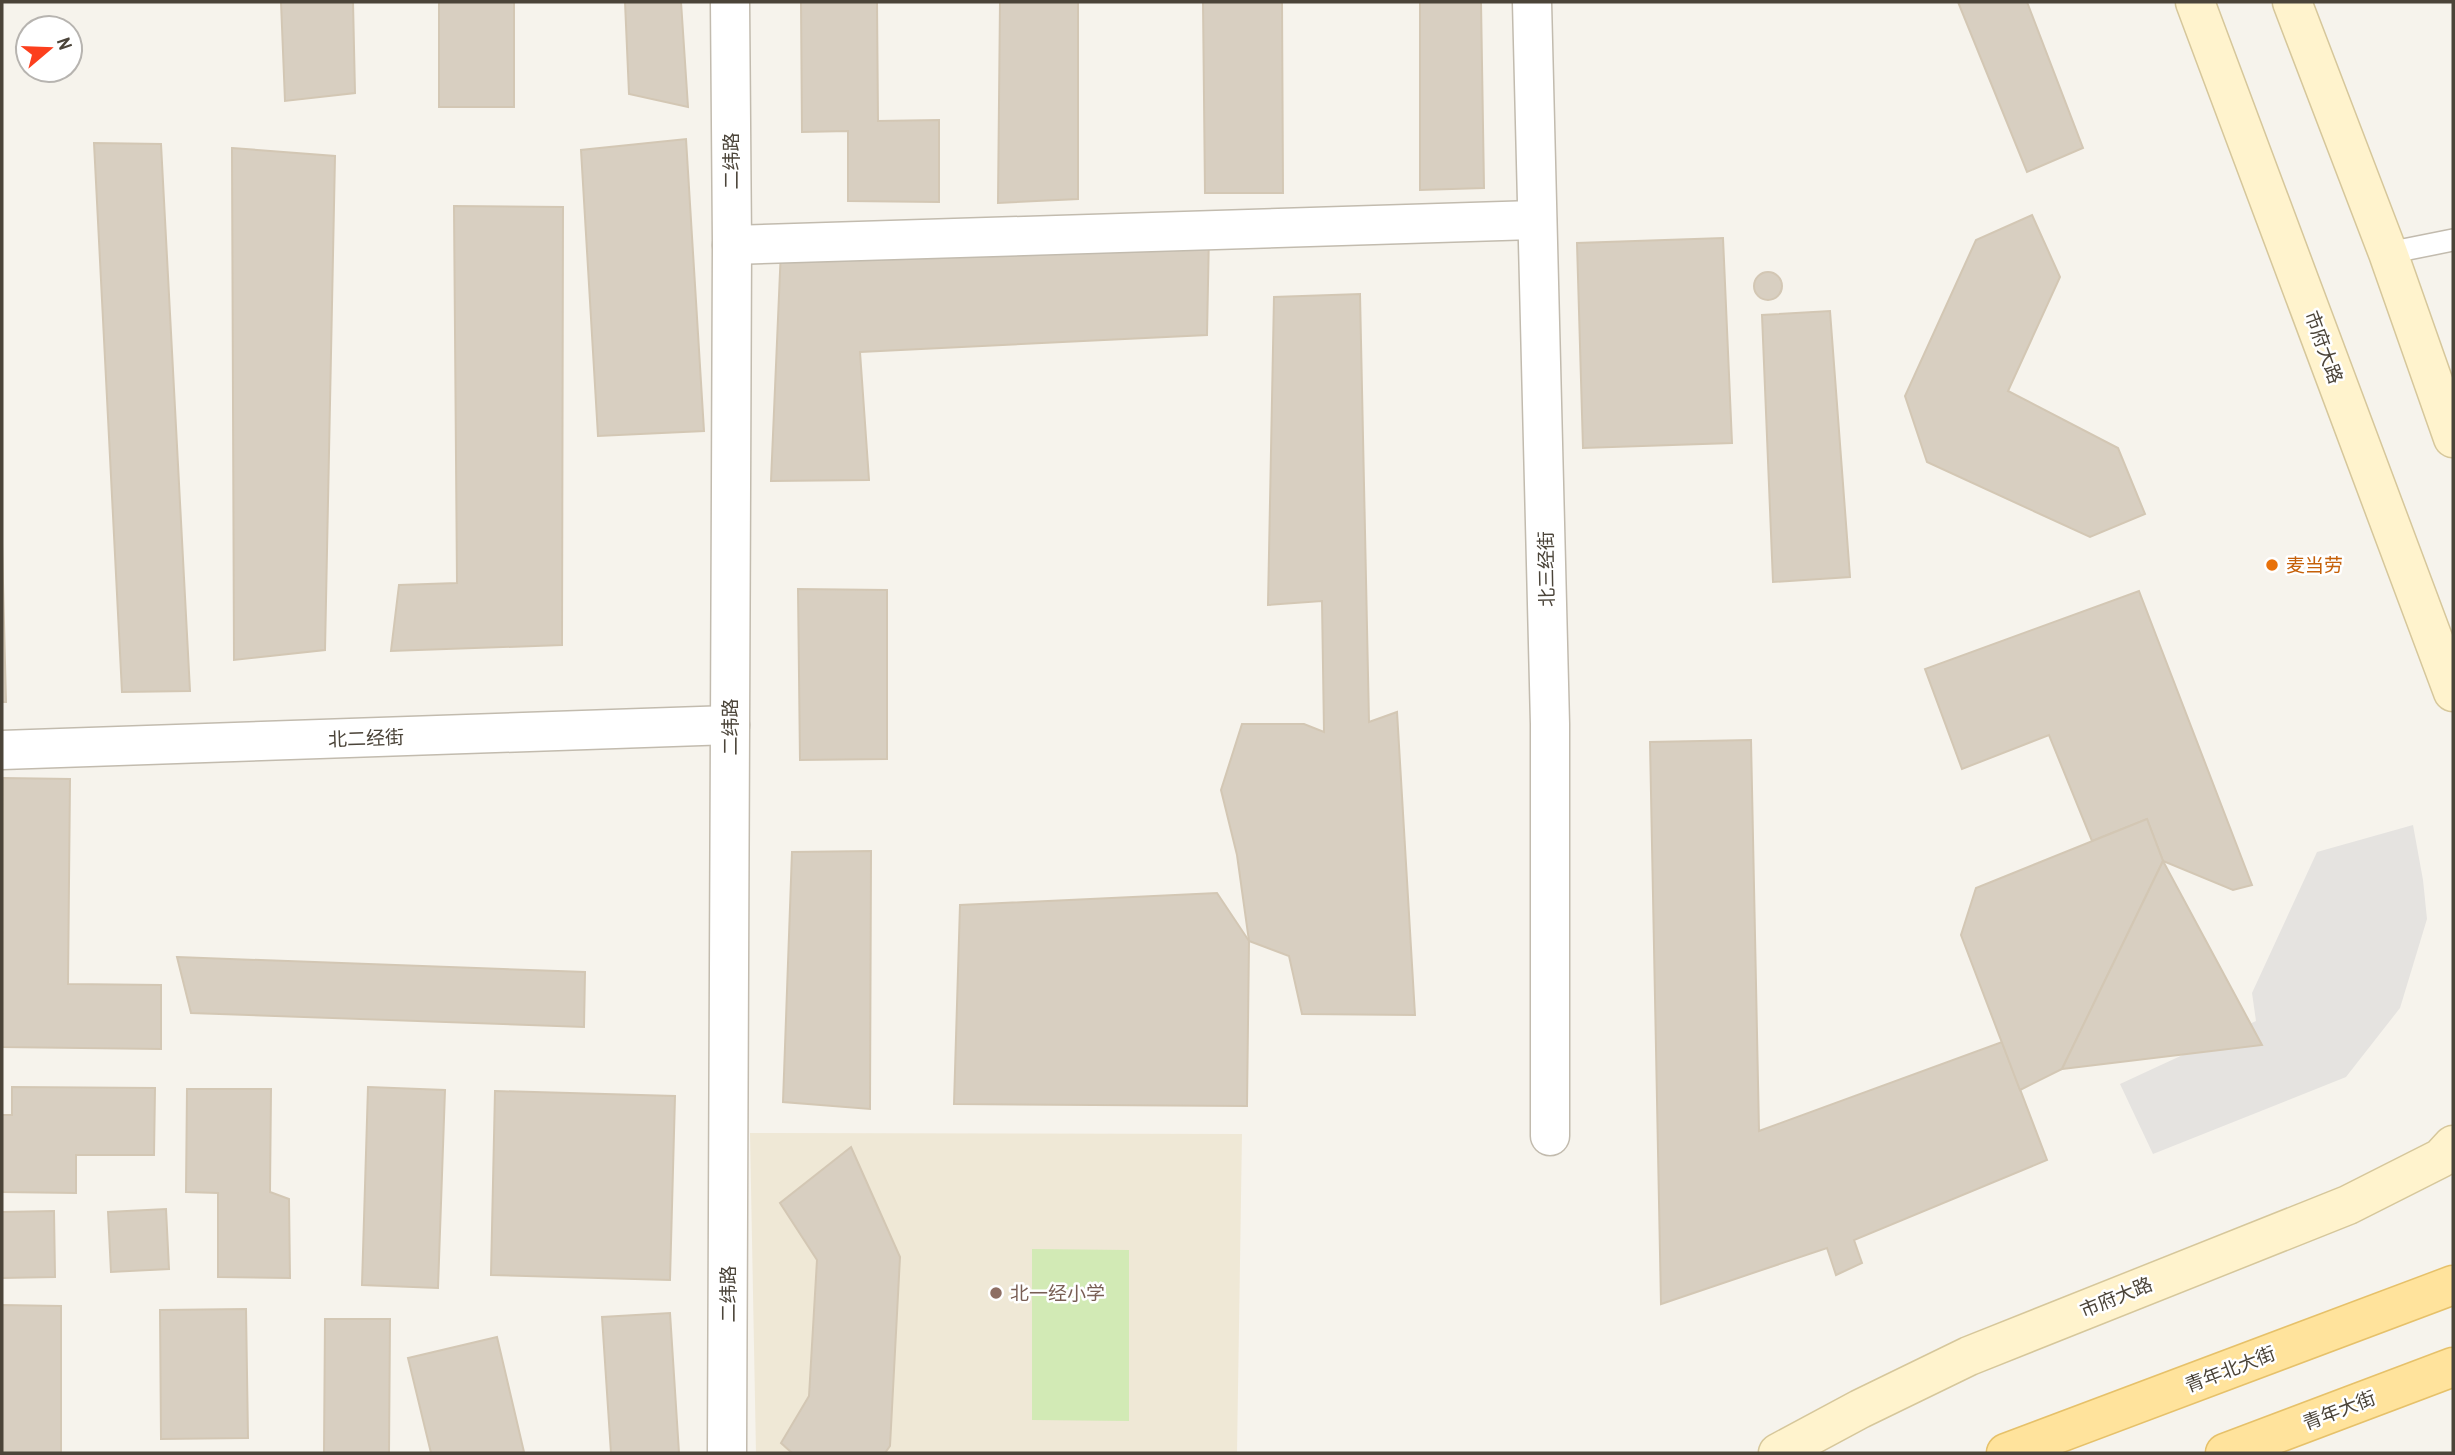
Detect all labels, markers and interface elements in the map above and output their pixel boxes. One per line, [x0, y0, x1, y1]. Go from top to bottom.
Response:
north arrow [14, 14, 84, 84]
text: N [51, 34, 79, 53]
street label: 二纬路 [718, 132, 744, 190]
street label: 市府大路 [2299, 307, 2349, 387]
street label: 北三经街 [1532, 531, 1560, 607]
place label: 麦当劳 [2286, 552, 2343, 578]
marker: 麦当劳 [2264, 557, 2280, 573]
street label: 二纬路 [717, 698, 743, 756]
street label: 北二经街 [328, 724, 404, 752]
street label: 二纬路 [715, 1265, 741, 1323]
street label: 市府大路 [2076, 1271, 2156, 1323]
place label: 北一经小学 [1010, 1280, 1105, 1306]
marker: 北一经小学 [988, 1285, 1004, 1301]
street label: 青年北大街 [2181, 1340, 2279, 1398]
street label: 青年大街 [2299, 1384, 2379, 1436]

